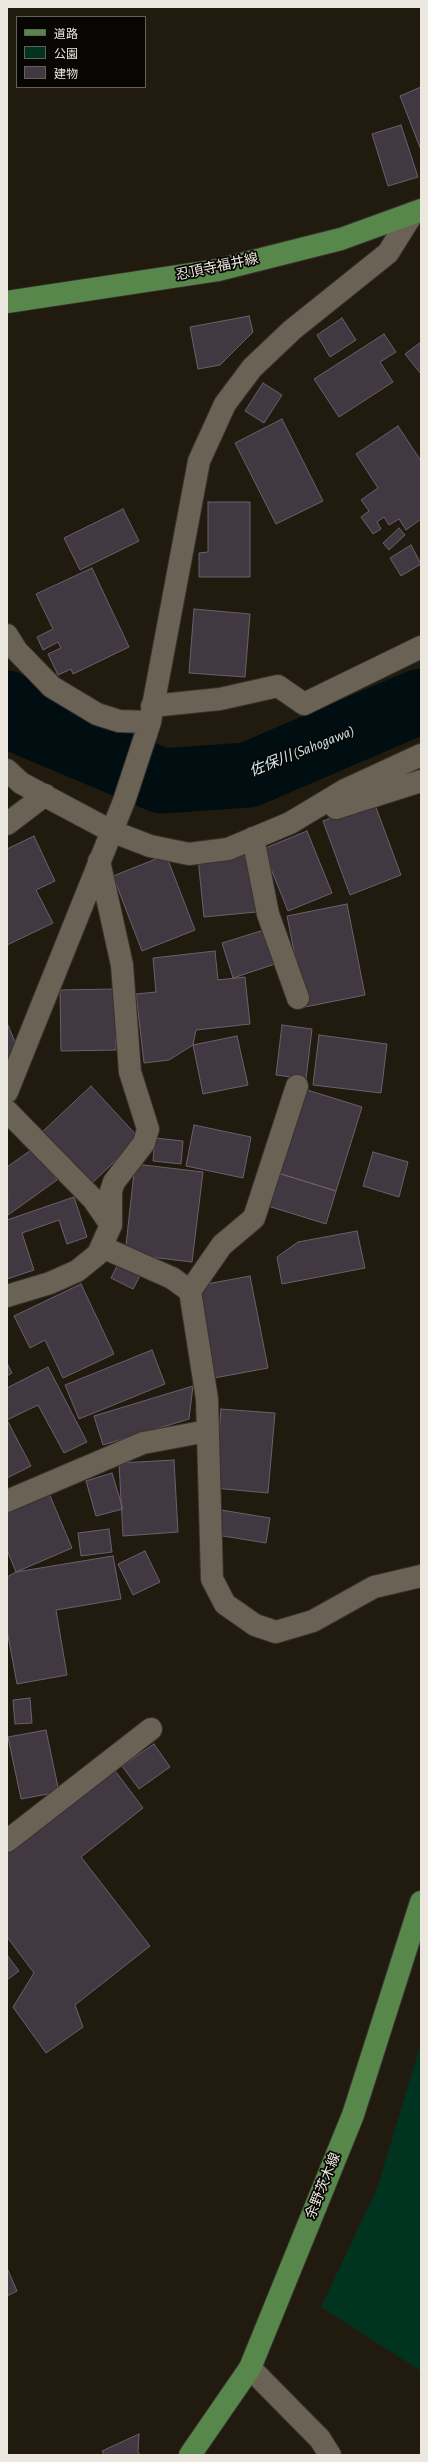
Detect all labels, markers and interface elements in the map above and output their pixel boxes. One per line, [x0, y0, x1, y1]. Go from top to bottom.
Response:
legend [16, 16, 146, 88]
text: 道路 [54, 28, 78, 40]
text: 公園 [54, 48, 78, 60]
text: 建物 [54, 68, 78, 80]
street label: 忍頂寺福井線 [174, 250, 260, 284]
water label: 佐保川 (Sahogawa) [247, 722, 357, 780]
street label: 余野茨木線 [302, 2150, 344, 2222]

